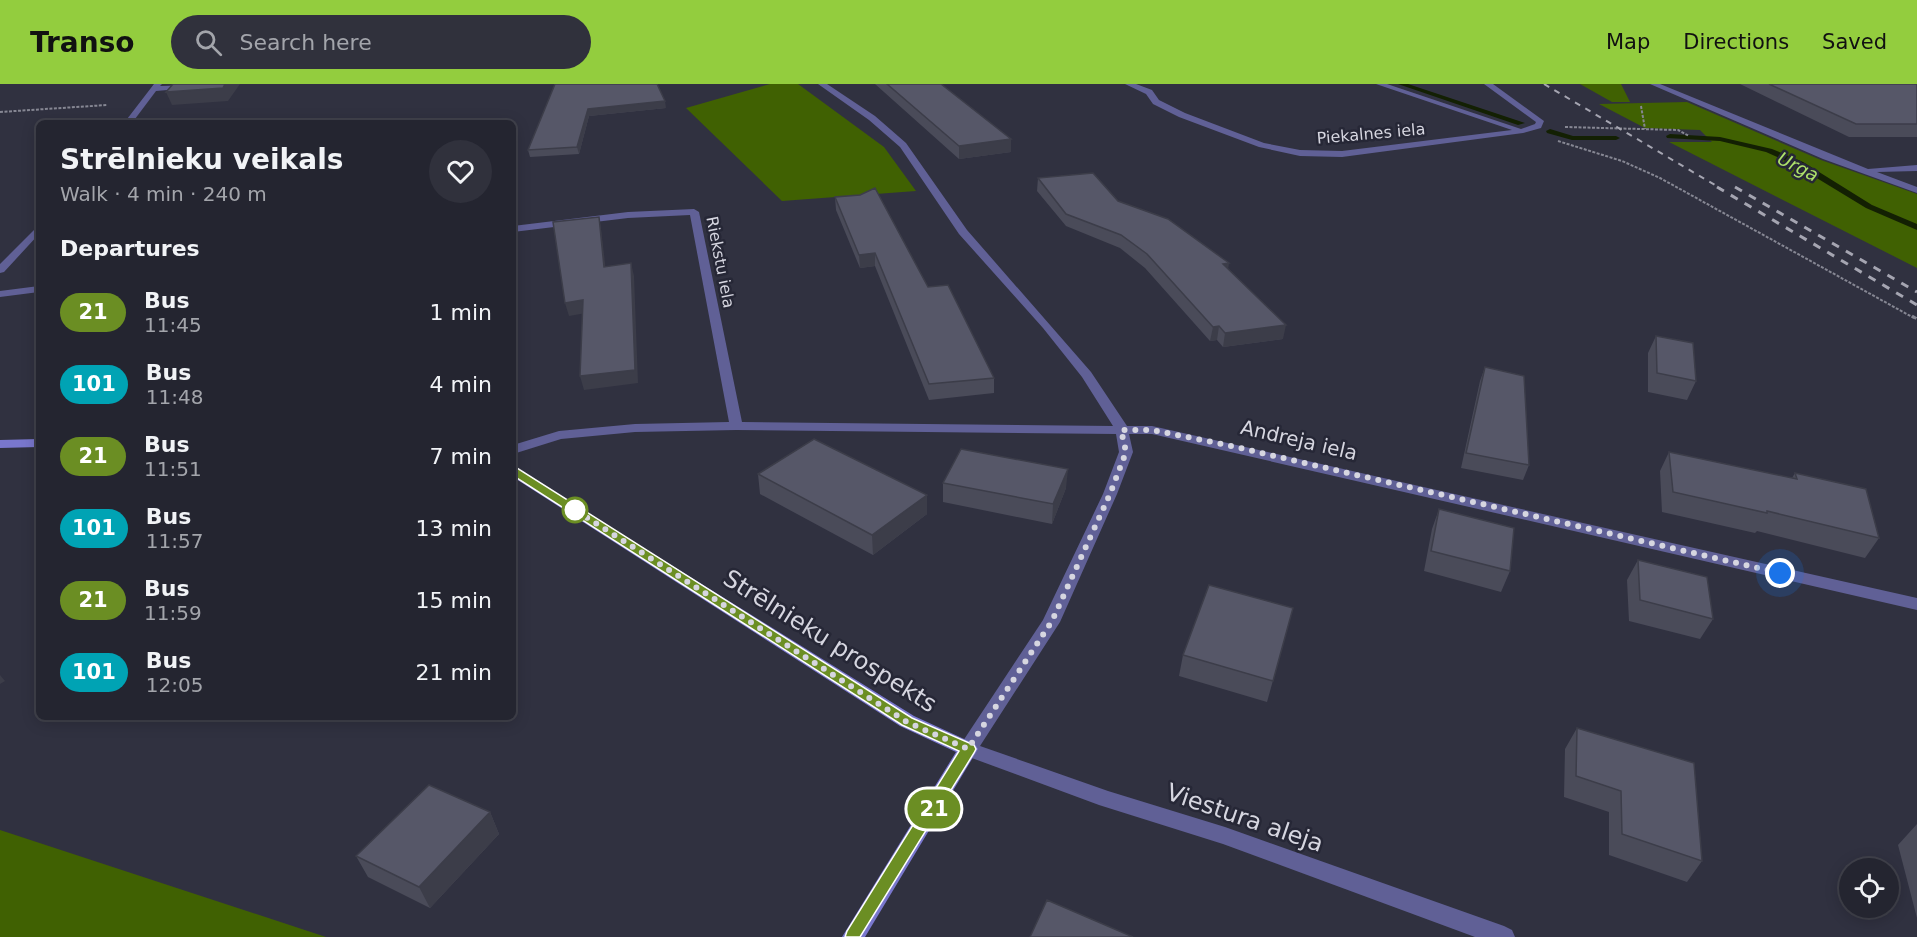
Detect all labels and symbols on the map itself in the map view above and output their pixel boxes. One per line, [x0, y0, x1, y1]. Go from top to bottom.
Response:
street label: Piekalnes iela [1316, 119, 1426, 148]
water label: Urga [1774, 147, 1822, 186]
street label: Riekstu iela [702, 215, 739, 310]
street label: Andreja iela [1238, 415, 1360, 465]
unlabelled marker [562, 497, 588, 523]
your location [1765, 558, 1795, 588]
street label: Strēlnieku prospekts [718, 564, 942, 718]
street label: Viestura aleja [1163, 778, 1327, 858]
line badge: 21 [907, 790, 961, 828]

